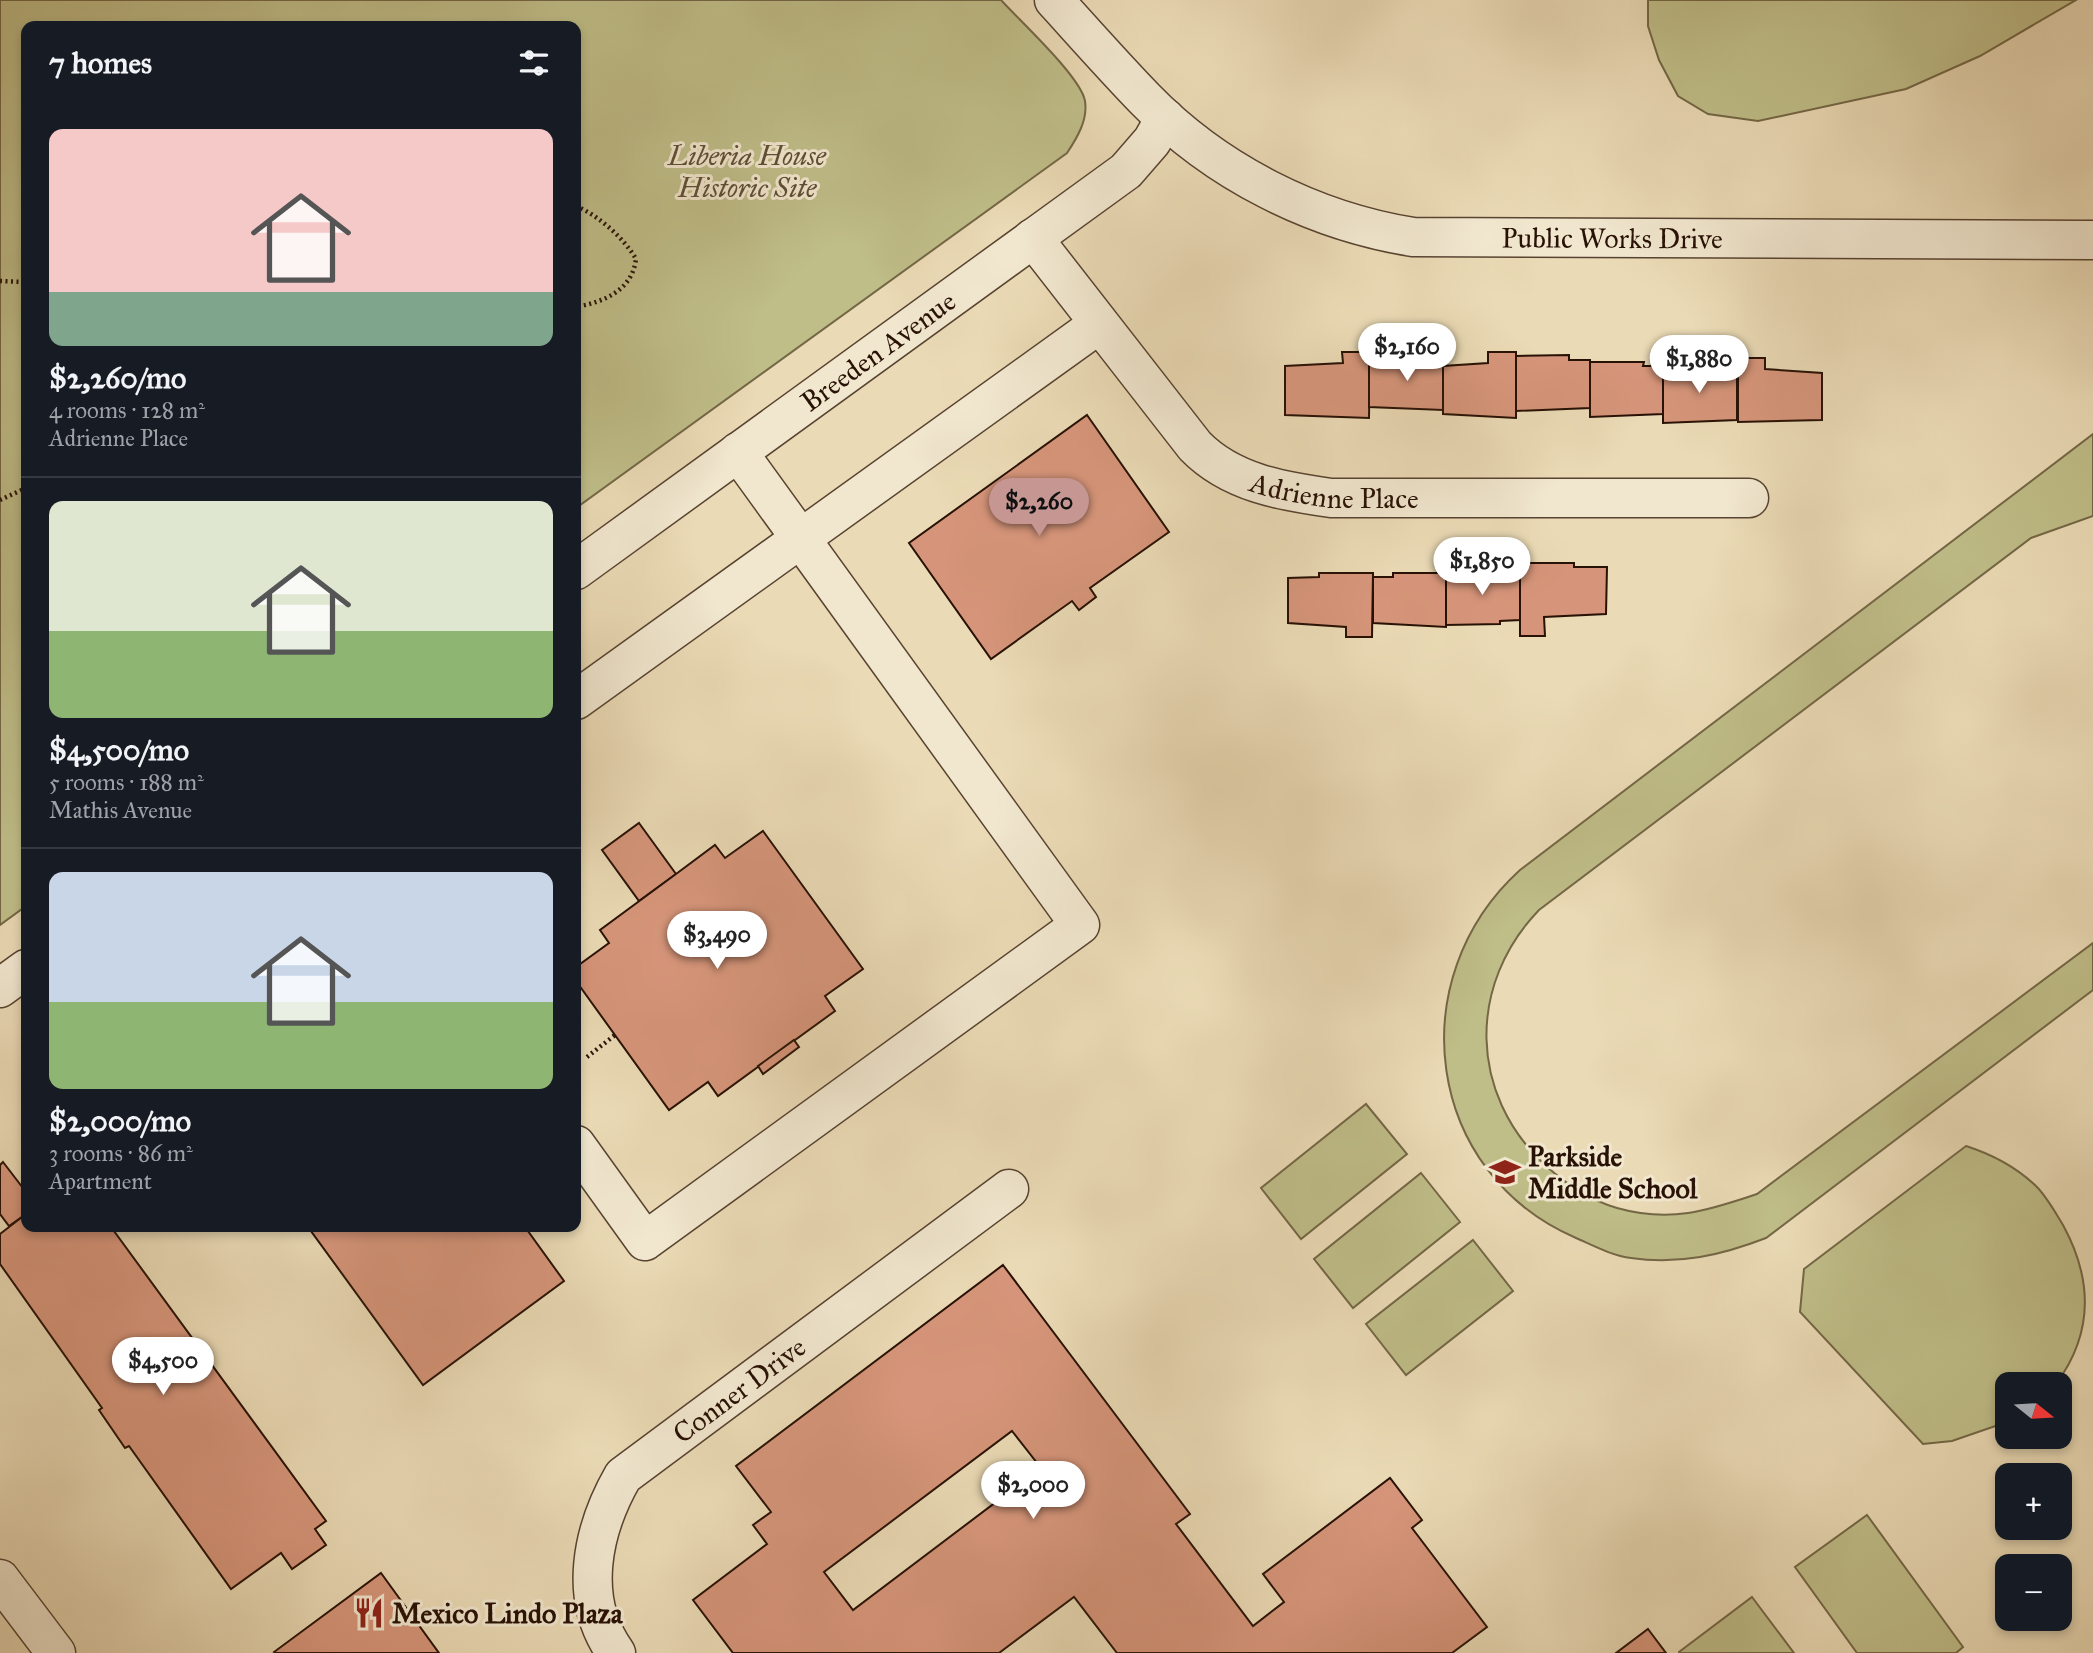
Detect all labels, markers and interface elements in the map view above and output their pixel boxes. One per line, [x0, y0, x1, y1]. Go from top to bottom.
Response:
icon: filters [515, 44, 553, 82]
text: 7 homes [49, 45, 152, 81]
park label: Liberia House Historic Site [666, 138, 827, 205]
icon: home [238, 175, 364, 301]
street label: Public Works Drive [1501, 220, 1723, 256]
street label: Breeden Avenue [794, 283, 963, 419]
pin: $2,160 [1350, 324, 1464, 383]
text: $2,160 [1374, 332, 1440, 360]
pin: $1,880 [1642, 336, 1756, 395]
text: $1,880 [1666, 344, 1732, 372]
text: $2,260/mo [49, 360, 186, 396]
text: 4 rooms · 128 m² [49, 396, 205, 424]
text: Adrienne Place [49, 424, 188, 452]
street label: Adrienne Place [1245, 465, 1419, 516]
pin: $2,260 [982, 478, 1096, 538]
text: $2,260 [1005, 487, 1073, 515]
pin: $1,850 [1425, 538, 1539, 597]
text: $1,850 [1449, 546, 1515, 574]
icon: home [238, 547, 364, 673]
text: $4,500/mo [49, 732, 189, 768]
text: 5 rooms · 188 m² [49, 768, 204, 796]
text: Mathis Avenue [49, 796, 192, 824]
pin: $3,490 [660, 912, 774, 971]
icon: home [238, 918, 364, 1044]
text: $3,490 [683, 920, 751, 948]
text: $2,000/mo [49, 1103, 191, 1139]
text: 3 rooms · 86 m² [49, 1139, 193, 1167]
place label: Parkside Middle School [1528, 1139, 1698, 1206]
school or university icon: Parkside Middle School [1488, 1155, 1522, 1189]
text: Apartment [49, 1167, 152, 1195]
street label: Conner Drive [666, 1329, 813, 1451]
pin: $4,500 [106, 1338, 220, 1397]
text: $4,500 [128, 1346, 198, 1374]
north arrow [1995, 1372, 2072, 1449]
map controls [1995, 1372, 2072, 1631]
pin: $2,000 [976, 1462, 1090, 1521]
button: + [1995, 1463, 2072, 1540]
text: $2,000 [997, 1470, 1069, 1498]
button: − [1995, 1554, 2072, 1631]
restaurant icon: Mexico Lindo Plaza [352, 1596, 386, 1630]
place label: Mexico Lindo Plaza [392, 1596, 624, 1631]

